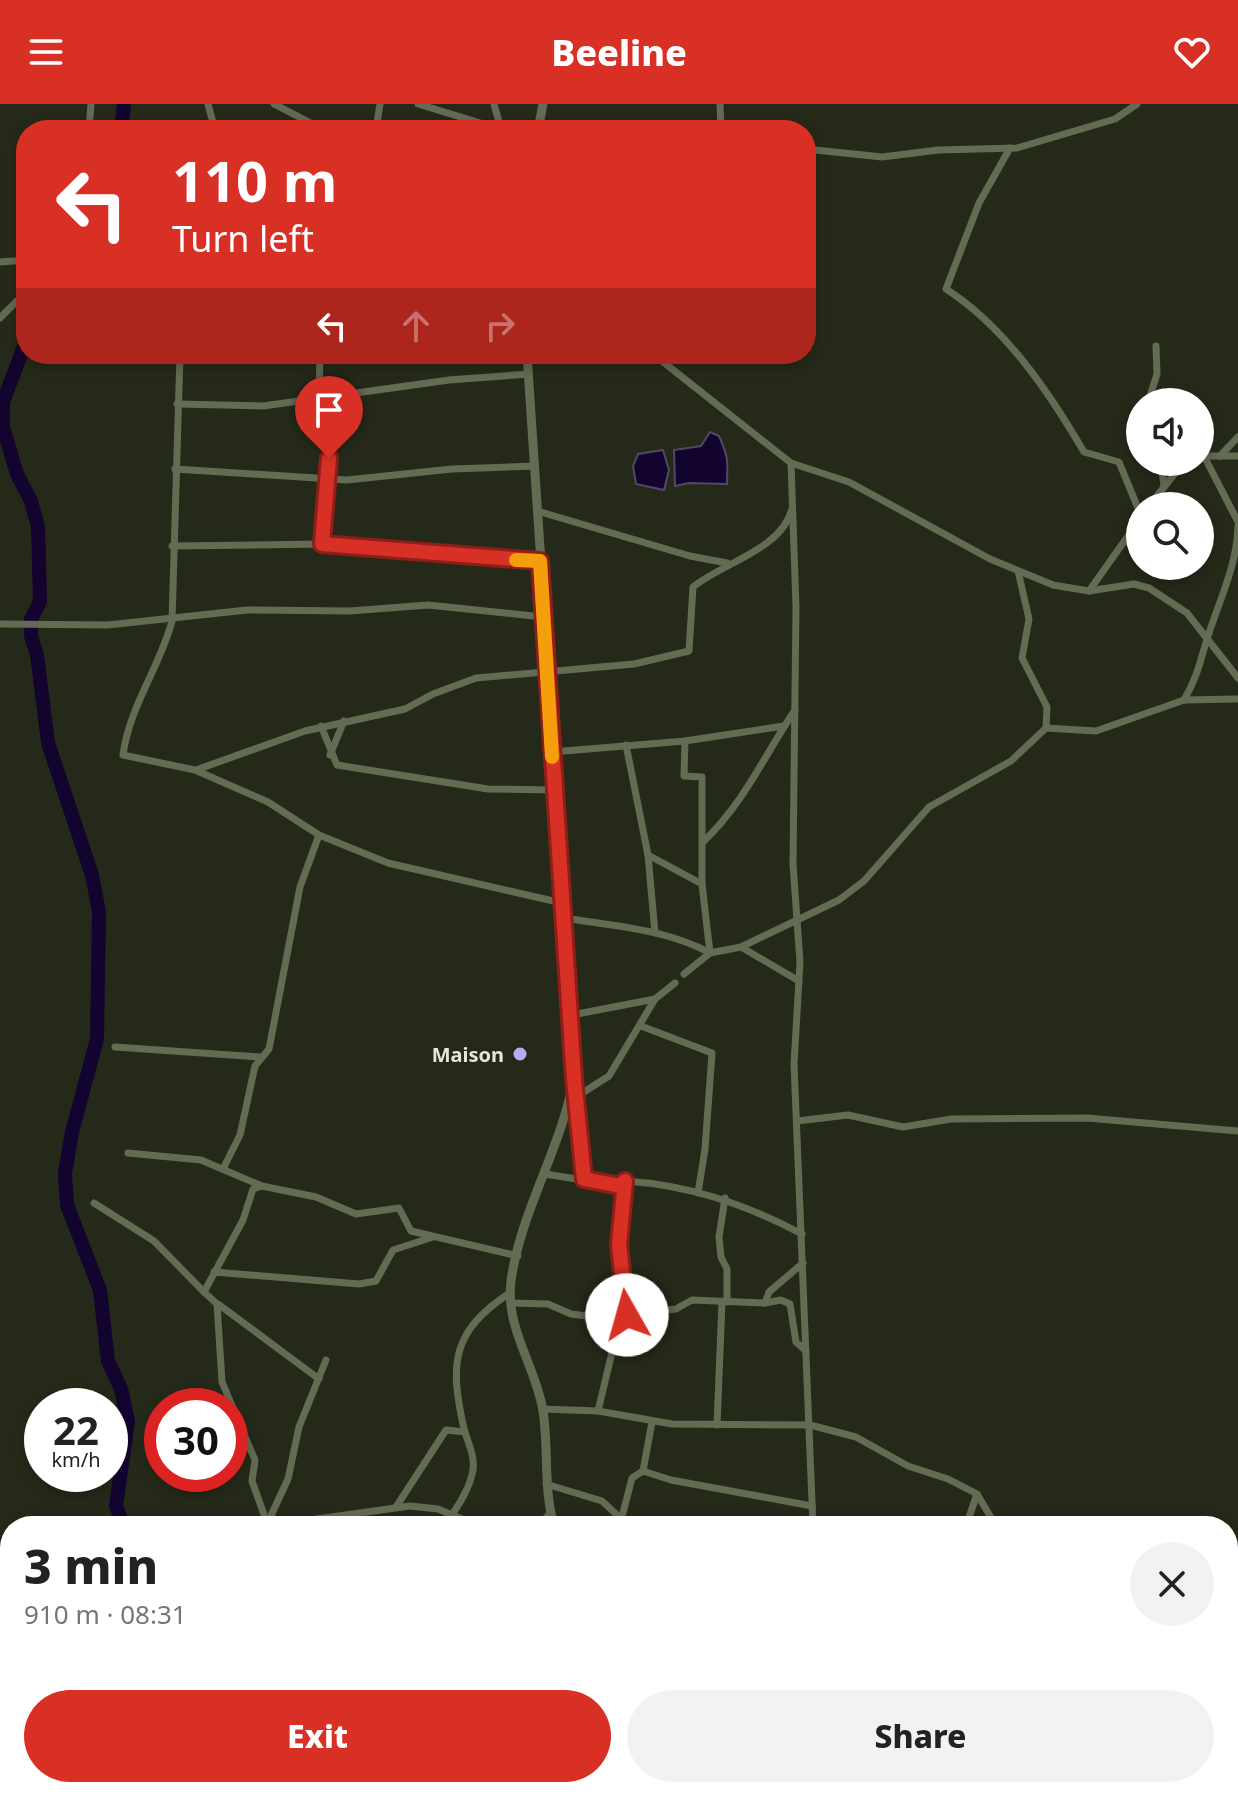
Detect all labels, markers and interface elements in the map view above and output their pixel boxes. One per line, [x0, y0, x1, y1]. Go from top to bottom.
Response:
text: Beeline [551, 28, 687, 77]
icon: menu [24, 30, 68, 74]
icon: heart [1170, 30, 1214, 74]
text: 110 m [172, 142, 337, 218]
icon: left [40, 152, 144, 256]
text: Turn left [172, 214, 314, 263]
icon: left [310, 304, 354, 348]
icon: ahead [394, 304, 438, 348]
icon: right [478, 304, 522, 348]
pin [295, 376, 363, 458]
icon: arrive [307, 388, 351, 432]
map controls [1126, 388, 1214, 580]
button: sound [1126, 388, 1214, 476]
button: search [1126, 492, 1214, 580]
place label: Maison [432, 1041, 504, 1068]
marker: Maison [511, 1045, 529, 1063]
position arrow [585, 1273, 669, 1357]
speed limit sign: 30 [144, 1388, 248, 1492]
text: 22 [53, 1402, 99, 1457]
text: km/h [51, 1446, 101, 1473]
text: 3 min [24, 1533, 158, 1598]
button: close [1130, 1542, 1214, 1626]
text: 910 m · 08:31 [24, 1596, 187, 1632]
button: Exit [24, 1690, 611, 1782]
button: Share [627, 1690, 1214, 1782]

